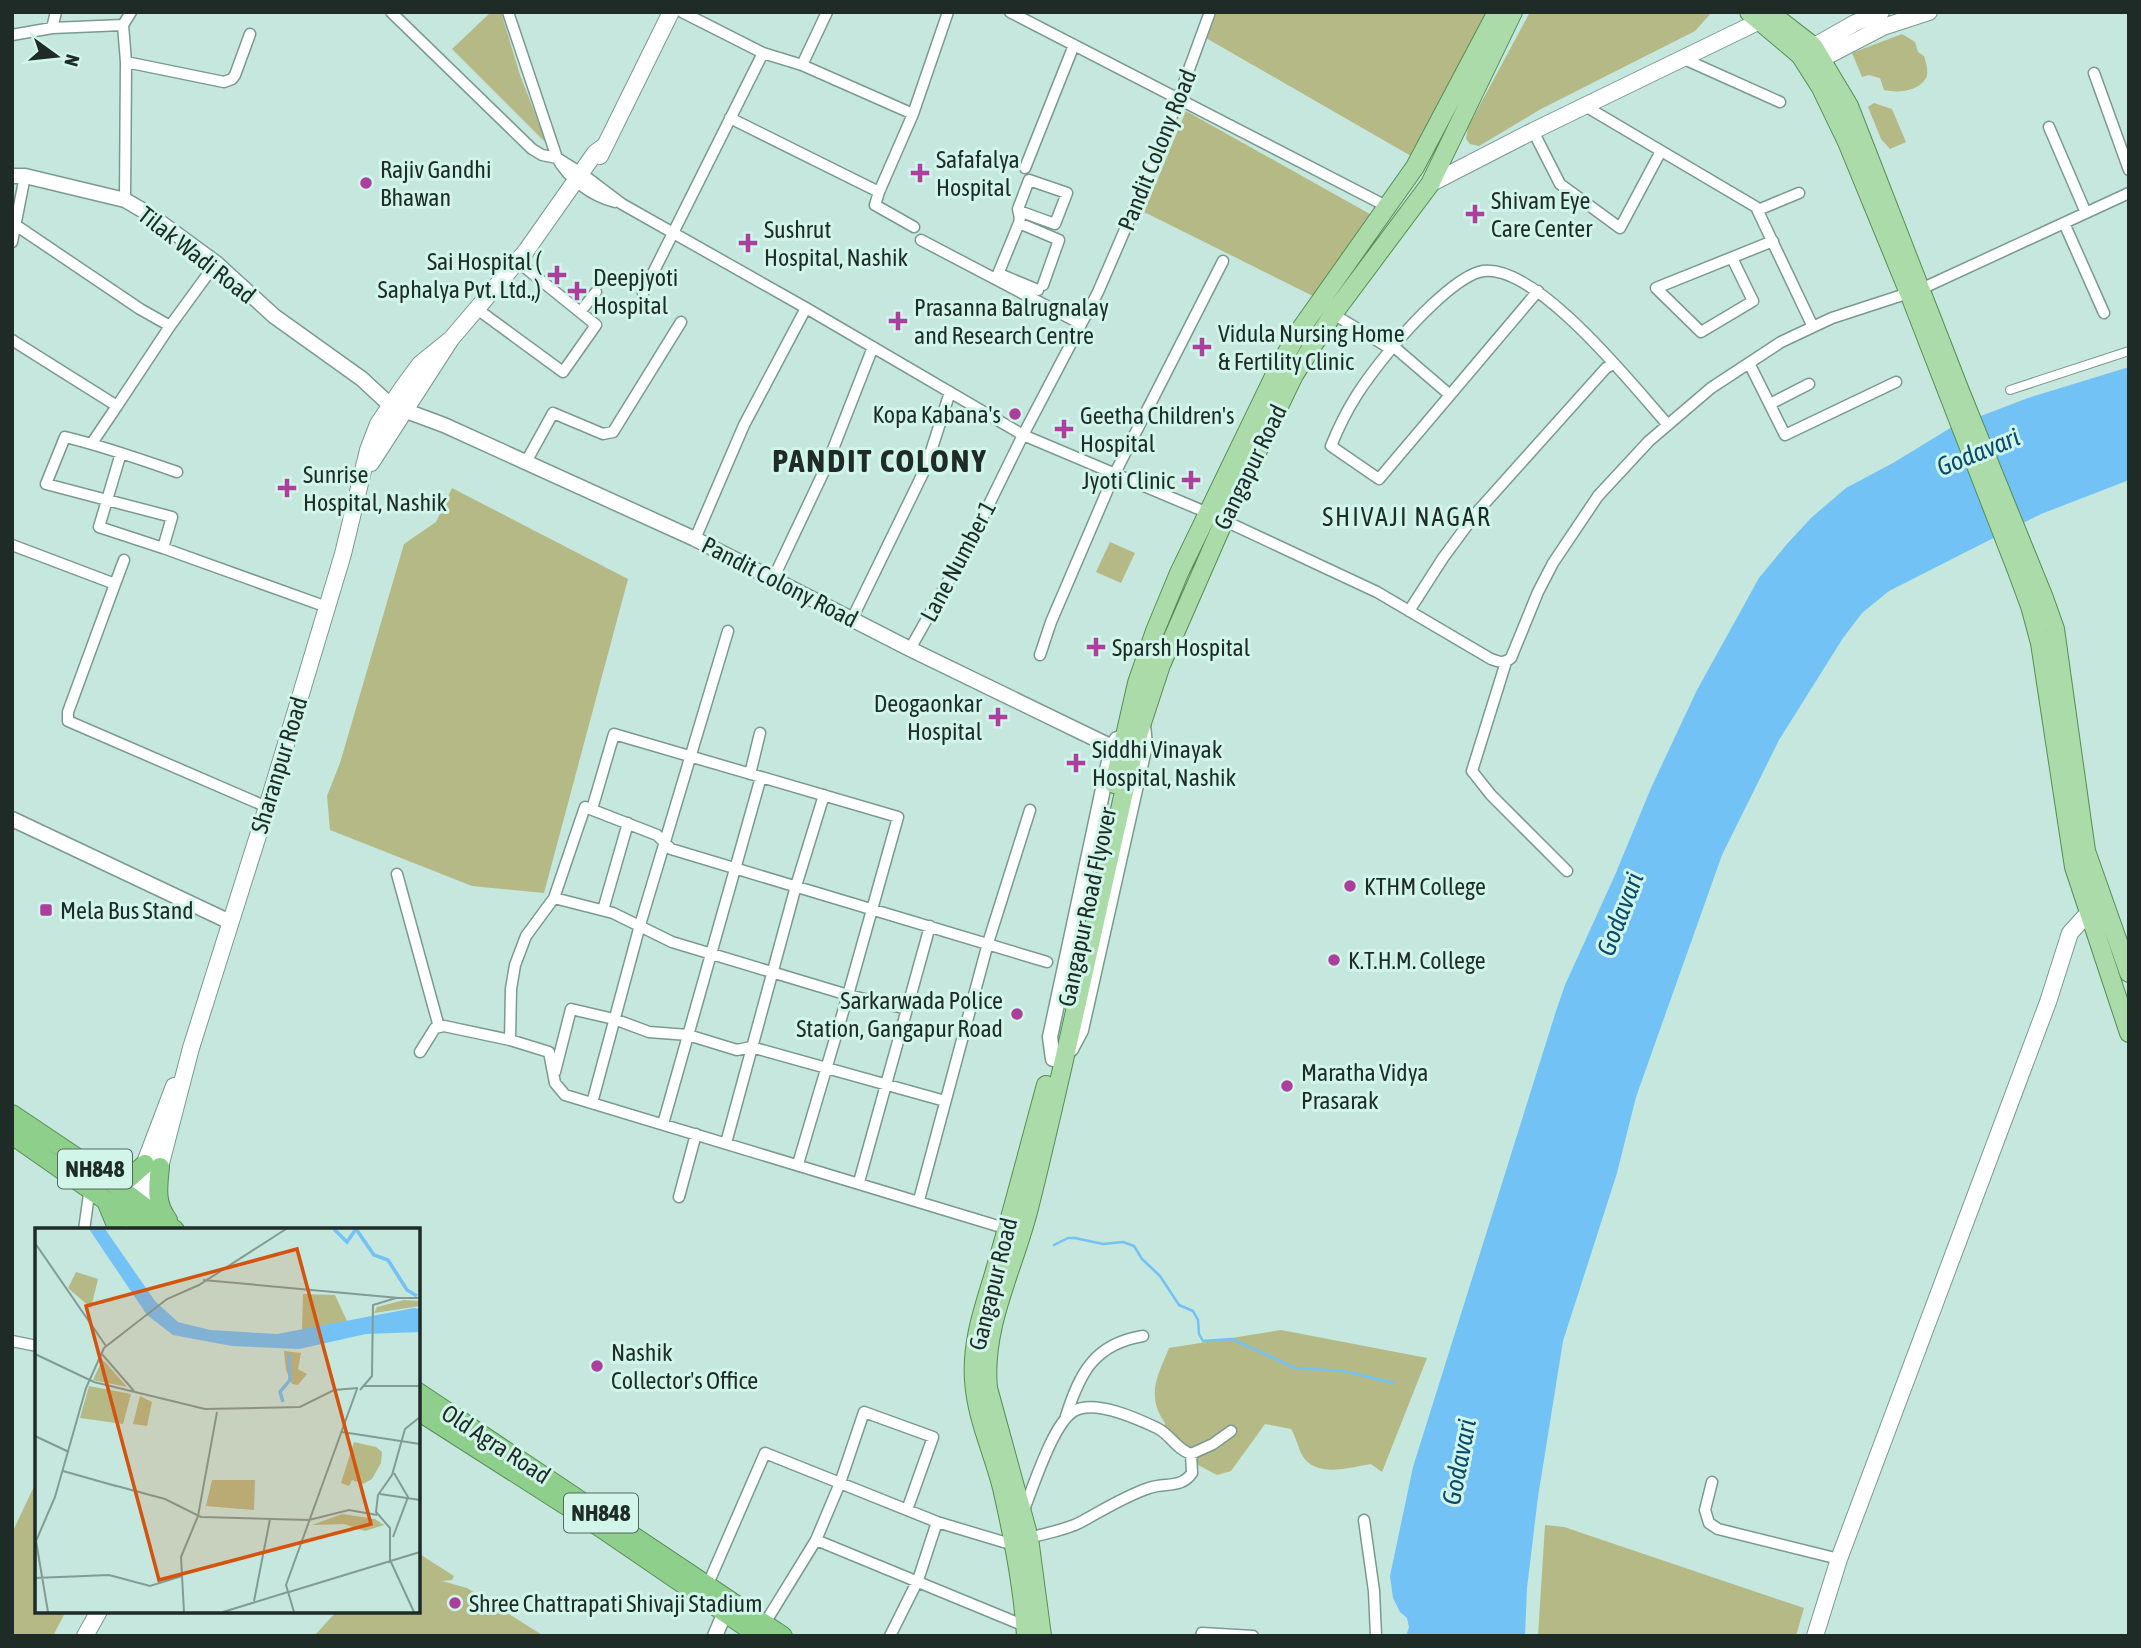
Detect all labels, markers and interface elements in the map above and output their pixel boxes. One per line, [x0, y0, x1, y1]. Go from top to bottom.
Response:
north arrow [21, 21, 91, 91]
text: N [60, 52, 84, 69]
street label: Pandit Colony Road [1112, 66, 1202, 234]
place label: Safafalya Hospital [936, 146, 1020, 201]
place label: Rajiv Gandhi Bhawan [380, 156, 491, 211]
marker: Safafalya Hospital [910, 163, 930, 183]
marker: Rajiv Gandhi Bhawan [358, 175, 374, 191]
place label: Shivam Eye Care Center [1491, 187, 1593, 242]
street label: Tilak Wadi Road [133, 201, 261, 309]
marker: Shivam Eye Care Center [1465, 204, 1485, 224]
place label: Sushrut Hospital, Nashik [764, 216, 909, 271]
marker: Sushrut Hospital, Nashik [738, 233, 758, 253]
place label: Sai Hospital ( Saphalya Pvt. Ltd.,) [378, 248, 542, 303]
place label: Deepjyoti Hospital [593, 264, 678, 319]
marker: Sai Hospital ( Saphalya Pvt. Ltd.,) [547, 265, 567, 285]
marker: Deepjyoti Hospital [567, 281, 587, 301]
place label: Prasanna Balrugnalay and Research Centre [914, 294, 1109, 349]
marker: Prasanna Balrugnalay and Research Centre [888, 311, 908, 331]
place label: Vidula Nursing Home & Fertility Clinic [1218, 320, 1405, 375]
marker: Vidula Nursing Home & Fertility Clinic [1192, 337, 1212, 357]
street label: Gangapur Road [1208, 400, 1292, 534]
place label: Kopa Kabana's [872, 401, 1001, 428]
place label: Geetha Children's Hospital [1080, 402, 1234, 457]
marker: Kopa Kabana's [1007, 406, 1023, 422]
marker: Geetha Children's Hospital [1054, 419, 1074, 439]
water label: Godavari [1932, 422, 2024, 482]
district label: PANDIT COLONY [772, 442, 988, 479]
place label: Sunrise Hospital, Nashik [303, 461, 448, 516]
place label: Jyoti Clinic [1082, 467, 1175, 494]
marker: Jyoti Clinic [1181, 470, 1201, 490]
marker: Sunrise Hospital, Nashik [277, 478, 297, 498]
street label: Lane Number 1 [915, 496, 1001, 626]
district label: SHIVAJI NAGAR [1322, 502, 1492, 532]
street label: Pandit Colony Road [698, 531, 862, 633]
place label: Sparsh Hospital [1112, 634, 1251, 661]
marker: Sparsh Hospital [1086, 637, 1106, 657]
place label: Deogaonkar Hospital [874, 690, 983, 745]
street label: Sharanpur Road [245, 693, 313, 837]
marker: Deogaonkar Hospital [988, 707, 1008, 727]
place label: Siddhi Vinayak Hospital, Nashik [1092, 736, 1237, 791]
marker: Siddhi Vinayak Hospital, Nashik [1066, 753, 1086, 773]
street label: Gangapur Road Flyover [1053, 804, 1122, 1009]
water label: Godavari [1590, 868, 1650, 960]
place label: KTHM College [1364, 873, 1486, 900]
marker: KTHM College [1342, 878, 1358, 894]
place label: Mela Bus Stand [60, 897, 194, 924]
marker: Mela Bus Stand [38, 902, 54, 918]
place label: K.T.H.M. College [1348, 947, 1486, 974]
marker: K.T.H.M. College [1326, 952, 1342, 968]
place label: Sarkarwada Police Station, Gangapur Road [796, 987, 1003, 1042]
marker: Sarkarwada Police Station, Gangapur Road [1009, 1006, 1025, 1022]
place label: Maratha Vidya Prasarak [1301, 1059, 1428, 1114]
marker: Maratha Vidya Prasarak [1279, 1078, 1295, 1094]
road number: NH848 [58, 1150, 132, 1188]
street label: Gangapur Road [963, 1215, 1023, 1353]
inset map [35, 1228, 420, 1613]
place label: Nashik Collector's Office [611, 1339, 758, 1394]
marker: Nashik Collector's Office [589, 1358, 605, 1374]
street label: Old Agra Road [437, 1399, 555, 1489]
water label: Godavari [1436, 1417, 1482, 1507]
road number: NH848 [564, 1494, 638, 1532]
place label: Shree Chattrapati Shivaji Stadium [469, 1590, 763, 1617]
marker: Shree Chattrapati Shivaji Stadium [447, 1595, 463, 1611]

